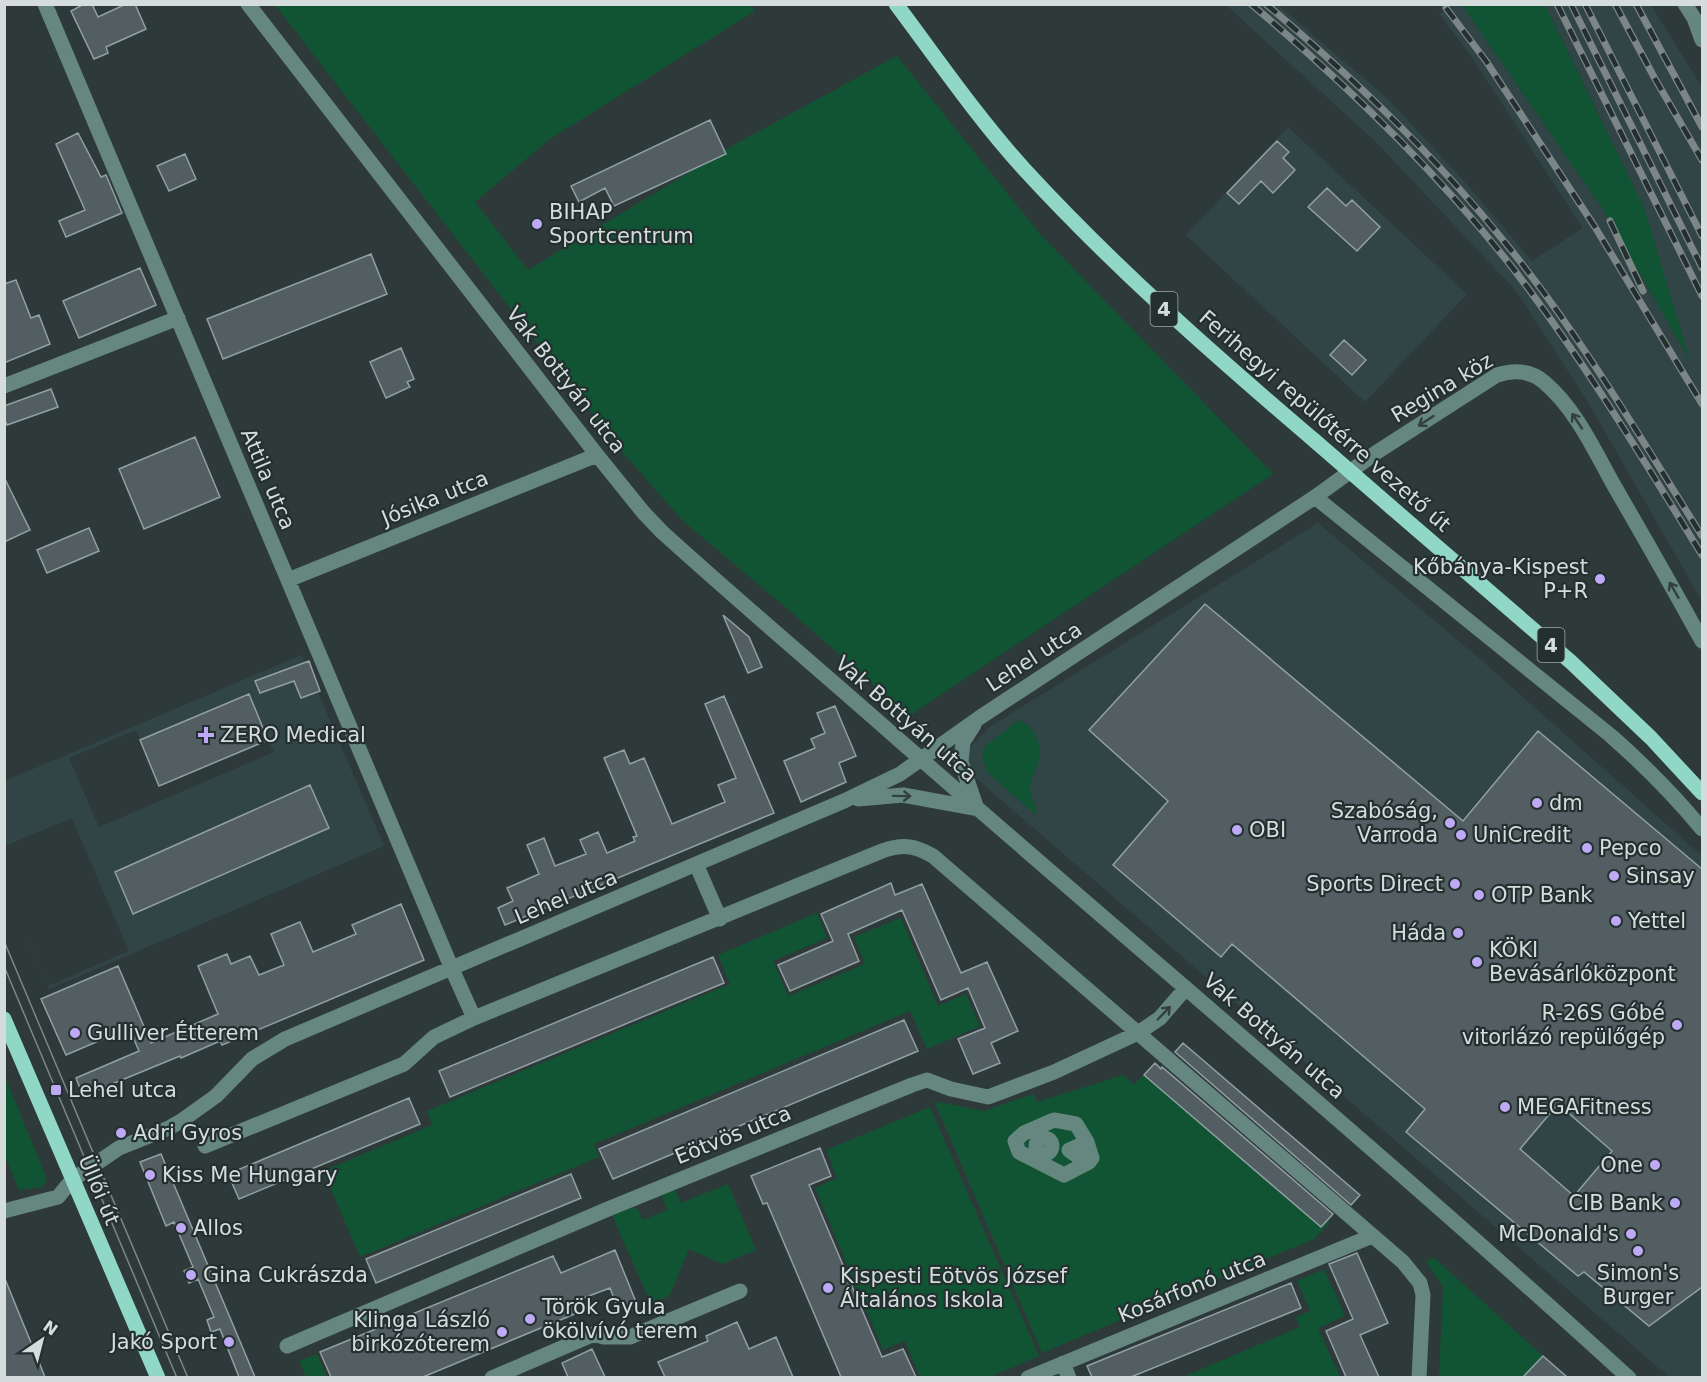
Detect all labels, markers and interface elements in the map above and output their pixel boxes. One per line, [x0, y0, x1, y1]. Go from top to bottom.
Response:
place label: BIHAP Sportcentrum [549, 200, 694, 248]
marker: BIHAP Sportcentrum [530, 217, 544, 231]
road number: 4 [1150, 292, 1178, 326]
street label: Vak Bottyán utca [501, 302, 631, 458]
street label: Ferihegyi repülőtérre vezető út [1194, 305, 1456, 537]
street label: Regina köz [1387, 348, 1497, 428]
one-way arrow [1571, 413, 1583, 430]
one-way arrow [1418, 415, 1435, 427]
street label: Attila utca [236, 425, 300, 533]
street label: Jósika utca [376, 466, 492, 531]
place label: Kőbánya-Kispest P+R [1413, 555, 1588, 603]
marker: Kőbánya-Kispest P+R [1593, 572, 1607, 586]
one-way arrow [1668, 582, 1680, 599]
street label: Lehel utca [982, 617, 1086, 697]
road number: 4 [1538, 628, 1564, 662]
street label: Vak Bottyán utca [830, 651, 982, 787]
place label: ZERO Medical [220, 723, 366, 747]
marker: ZERO Medical [197, 726, 215, 744]
one-way arrow [891, 790, 911, 802]
place label: dm [1549, 791, 1583, 815]
marker: dm [1530, 796, 1544, 810]
place label: Szabóság, Varroda [1331, 799, 1438, 847]
marker: Szabóság, Varroda [1443, 816, 1457, 830]
place label: OBI [1249, 818, 1286, 842]
marker: OBI [1230, 823, 1244, 837]
place label: UniCredit [1473, 823, 1571, 847]
marker: UniCredit [1454, 828, 1468, 842]
place label: Pepco [1599, 836, 1662, 860]
marker: Pepco [1580, 841, 1594, 855]
place label: Sinsay [1626, 864, 1695, 888]
street label: Lehel utca [511, 865, 621, 929]
marker: Sinsay [1607, 869, 1621, 883]
place label: Sports Direct [1306, 872, 1443, 896]
marker: Sports Direct [1448, 877, 1462, 891]
place label: OTP Bank [1491, 883, 1593, 907]
marker: OTP Bank [1472, 888, 1486, 902]
place label: Yettel [1627, 909, 1686, 933]
marker: Yettel [1609, 914, 1623, 928]
place label: Háda [1391, 921, 1446, 945]
marker: Háda [1451, 926, 1465, 940]
place label: KÖKI Bevásárlóközpont [1489, 937, 1676, 986]
marker: KÖKI Bevásárlóközpont [1470, 955, 1484, 969]
street label: Vak Bottyán utca [1198, 968, 1350, 1104]
place label: R-26S Góbé vitorlázó repülőgép [1462, 1001, 1665, 1049]
one-way arrow [1157, 1005, 1171, 1020]
marker: R-26S Góbé vitorlázó repülőgép [1670, 1018, 1684, 1032]
place label: Gulliver Étterem [87, 1020, 259, 1045]
marker: Gulliver Étterem [68, 1026, 82, 1040]
place label: Lehel utca [68, 1078, 177, 1102]
marker: Lehel utca [49, 1083, 63, 1097]
place label: MEGAFitness [1517, 1095, 1652, 1119]
marker: MEGAFitness [1498, 1100, 1512, 1114]
street label: Eötvös utca [671, 1101, 795, 1169]
place label: Adri Gyros [133, 1121, 242, 1145]
marker: Adri Gyros [114, 1126, 128, 1140]
street label: Üllői út [74, 1151, 125, 1229]
place label: One [1600, 1153, 1643, 1177]
marker: One [1648, 1158, 1662, 1172]
place label: Kiss Me Hungary [162, 1163, 338, 1187]
marker: Kiss Me Hungary [143, 1168, 157, 1182]
place label: CIB Bank [1568, 1191, 1664, 1215]
marker: CIB Bank [1668, 1196, 1682, 1210]
place label: Allos [193, 1216, 243, 1240]
marker: Allos [174, 1221, 188, 1235]
place label: McDonald's [1498, 1222, 1619, 1246]
marker: McDonald's [1624, 1227, 1638, 1241]
marker: Simon's Burger [1631, 1244, 1645, 1258]
street label: Kosárfonó utca [1115, 1246, 1269, 1328]
place label: Simon's Burger [1597, 1261, 1679, 1309]
place label: Gina Cukrászda [203, 1263, 368, 1287]
place label: Kispesti Eötvös József Általános Iskola [840, 1264, 1068, 1312]
marker: Gina Cukrászda [184, 1268, 198, 1282]
marker: Kispesti Eötvös József Általános Iskola [821, 1281, 835, 1295]
place label: Török Gyula ökölvívó terem [541, 1295, 698, 1343]
place label: Klinga László birkózóterem [351, 1308, 490, 1356]
north arrow [12, 1310, 72, 1370]
marker: Török Gyula ökölvívó terem [523, 1312, 537, 1326]
text: N [39, 1317, 61, 1340]
marker: Klinga László birkózóterem [495, 1325, 509, 1339]
place label: Jakó Sport [109, 1330, 217, 1354]
marker: Jakó Sport [222, 1335, 236, 1349]

